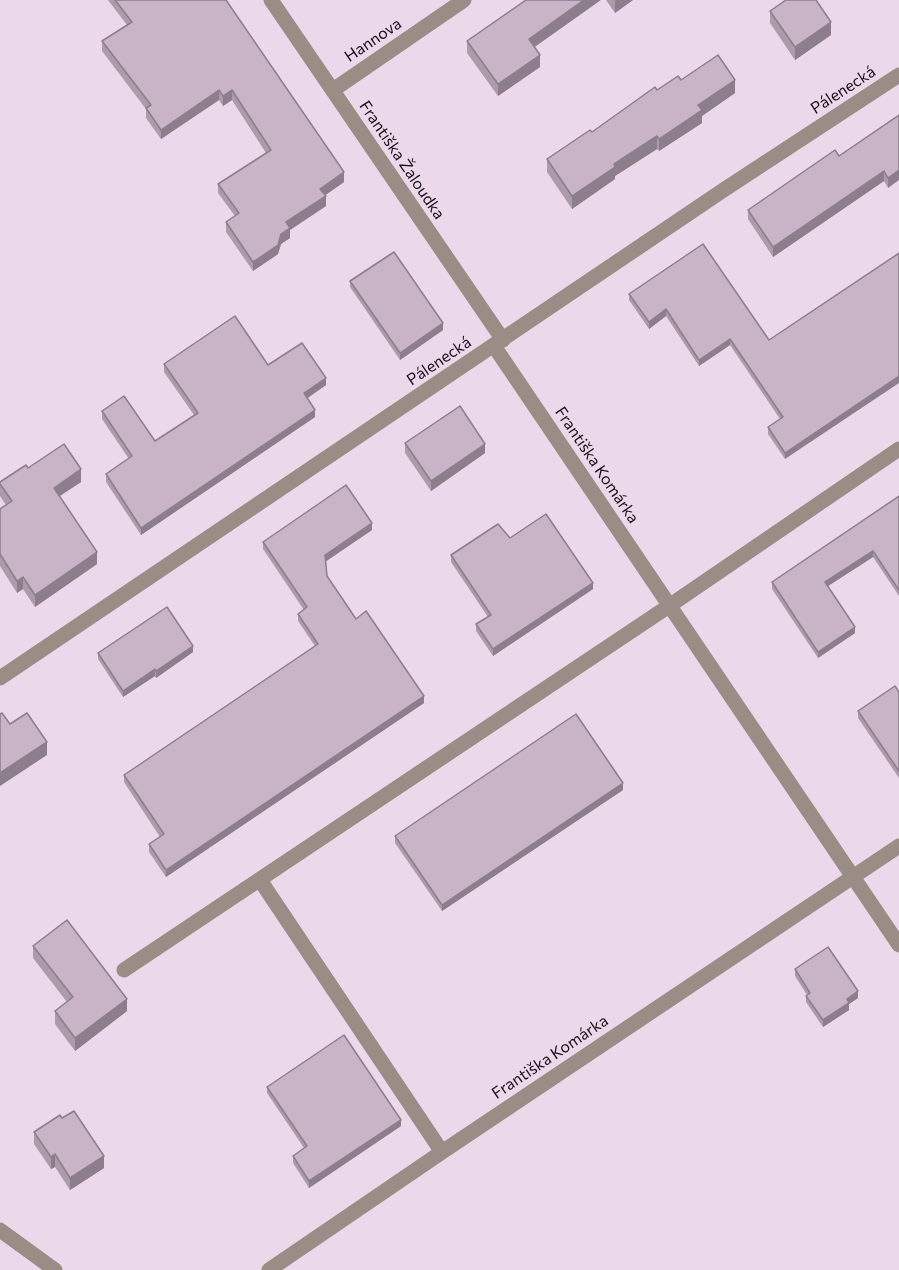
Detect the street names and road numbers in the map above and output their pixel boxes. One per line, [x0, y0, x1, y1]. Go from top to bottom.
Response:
street label: Hannova [341, 14, 405, 66]
street label: Pálenecká [807, 62, 879, 118]
street label: Františka Žaloudka [355, 97, 449, 223]
street label: Pálenecká [403, 333, 475, 389]
street label: Františka Komárka [551, 403, 643, 527]
street label: Františka Komárka [488, 1011, 612, 1103]

